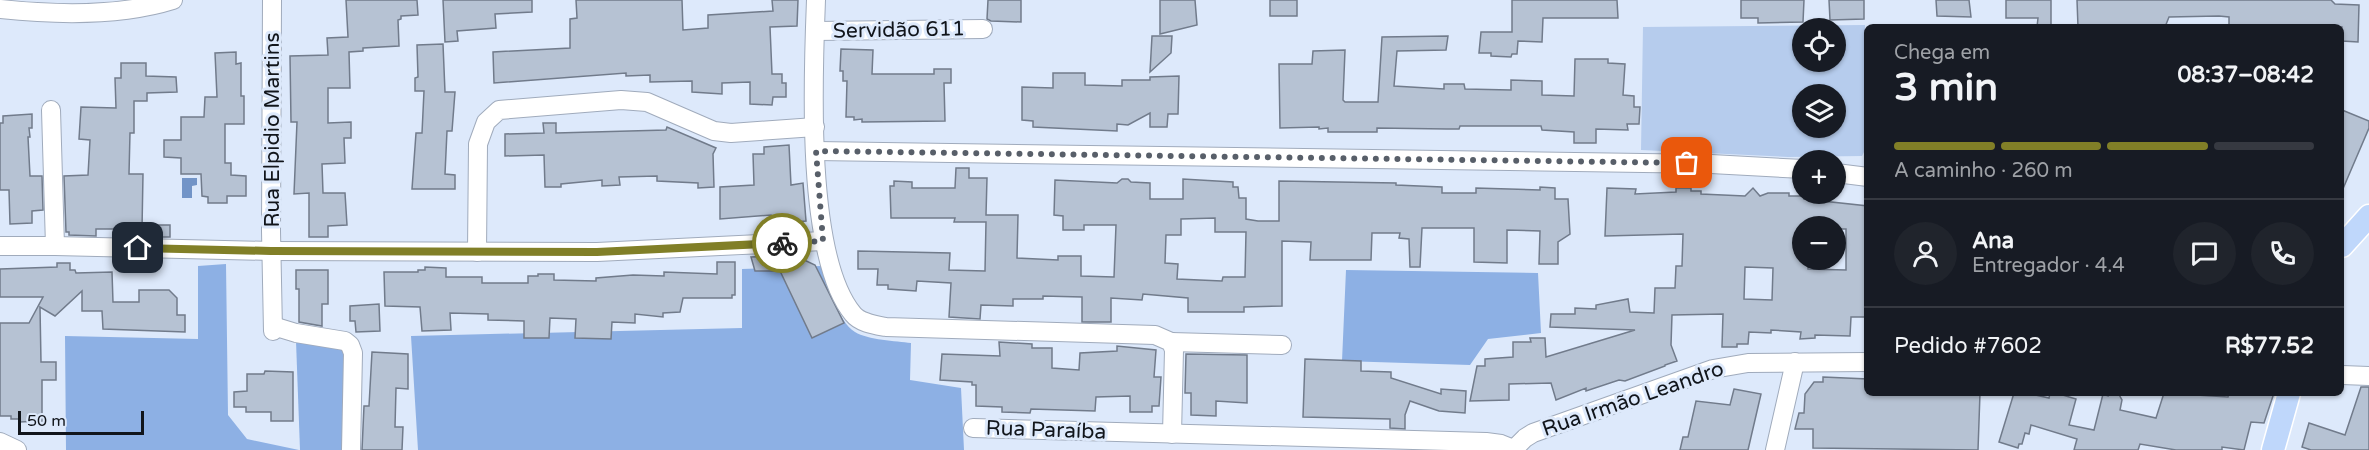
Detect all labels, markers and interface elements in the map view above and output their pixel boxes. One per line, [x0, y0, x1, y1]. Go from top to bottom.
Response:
street label: Servidão 611 [833, 16, 965, 44]
map controls [1792, 18, 1846, 270]
button: locate [1792, 18, 1846, 72]
street label: Rua Elpidio Martins [260, 32, 285, 228]
text: Chega em [1894, 41, 1990, 65]
text: 08:37–08:42 [2177, 62, 2314, 88]
text: 3 min [1894, 64, 1998, 111]
button: layers [1792, 84, 1846, 138]
pin [1661, 137, 1712, 188]
icon: bag [1670, 146, 1703, 179]
button: + [1792, 150, 1846, 204]
text: A caminho · 260 m [1894, 159, 2073, 183]
courier [752, 213, 812, 273]
button: − [1792, 216, 1846, 270]
pin [112, 222, 163, 273]
button: person [1894, 222, 1957, 285]
button: chat [2173, 222, 2236, 285]
button: phone [2251, 222, 2314, 285]
icon: bike [766, 227, 799, 260]
text: Ana [1972, 228, 2014, 254]
icon: home [121, 231, 154, 264]
text: Entregador · 4.4 [1972, 254, 2125, 278]
text: Pedido #7602 [1894, 333, 2042, 359]
text: R$77.52 [2225, 333, 2314, 359]
street label: Rua Irmão Leandro [1539, 356, 1727, 442]
scale bar [18, 408, 144, 436]
text: 50 m [27, 411, 66, 431]
street label: Rua Paraíba [985, 415, 1107, 445]

